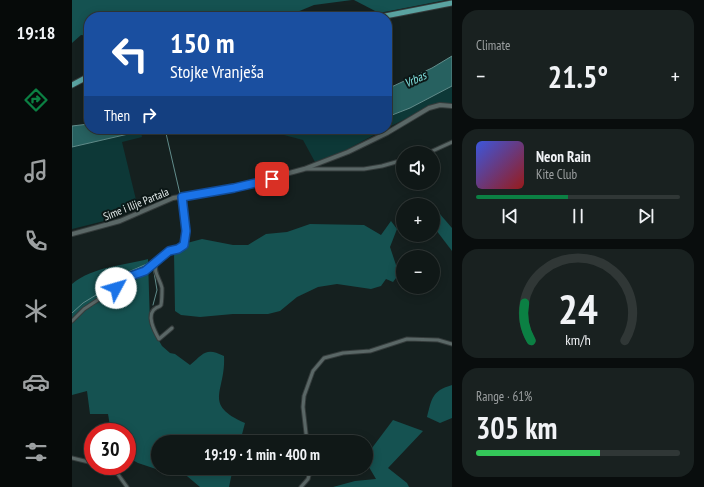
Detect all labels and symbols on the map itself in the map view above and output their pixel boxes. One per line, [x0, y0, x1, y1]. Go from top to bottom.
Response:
water label: Vrbas [402, 67, 430, 91]
pin [255, 162, 289, 196]
street label: Sime i Ilije Partala [101, 185, 171, 223]
position arrow [95, 267, 137, 309]
speed limit sign: 30 [84, 423, 136, 475]

